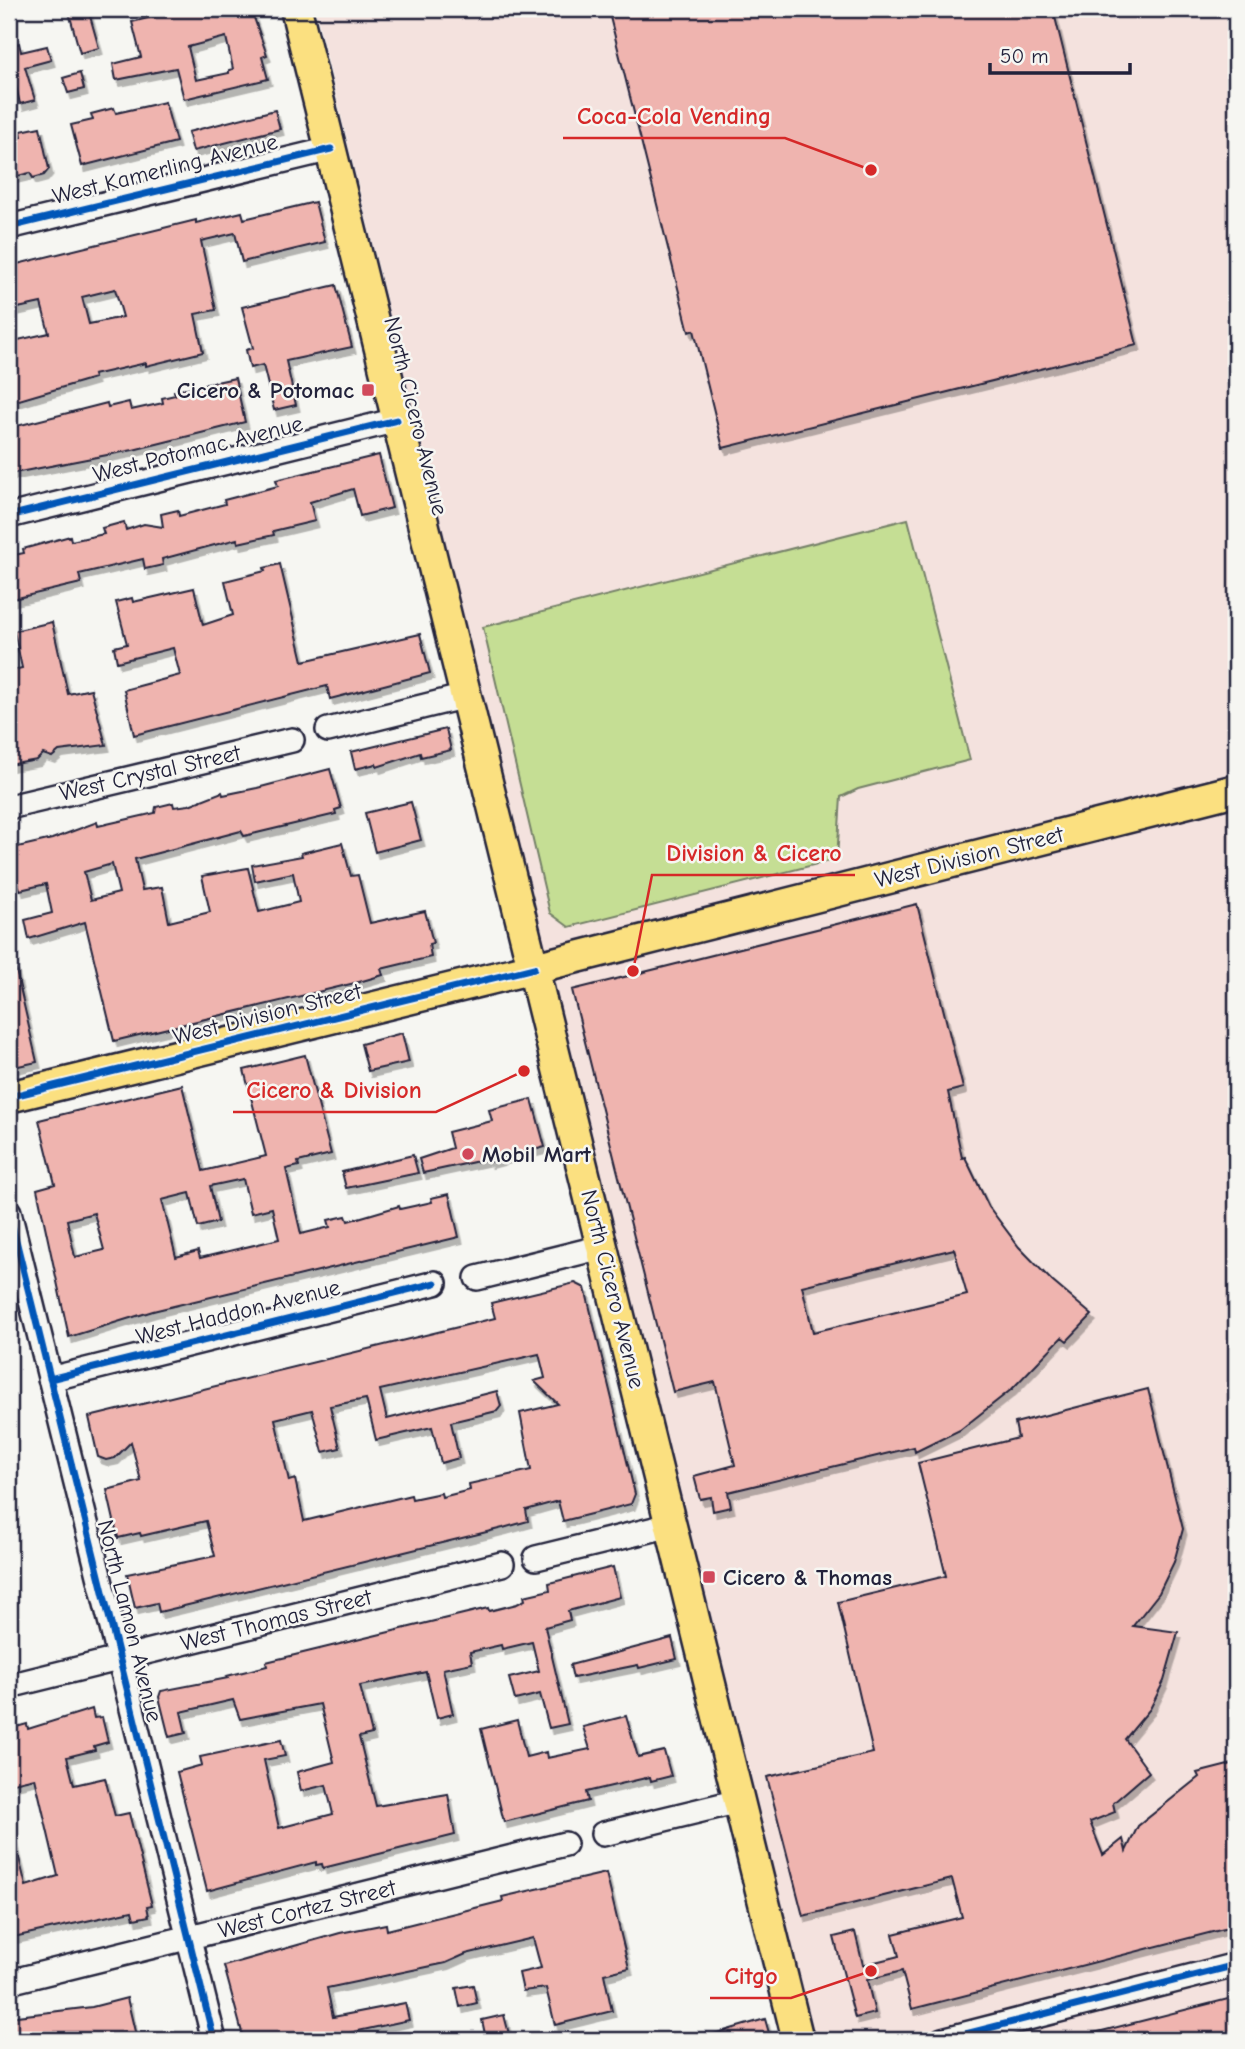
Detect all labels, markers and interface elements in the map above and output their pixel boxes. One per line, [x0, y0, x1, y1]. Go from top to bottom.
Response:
scale bar [990, 32, 1130, 76]
text: 50 m [1000, 44, 1049, 68]
callout: Coca-Cola Vending [563, 93, 785, 138]
text: Coca-Cola Vending [577, 102, 771, 130]
street label: West Kamerling Avenue [50, 128, 280, 210]
street label: North Cicero Avenue [378, 314, 454, 518]
place label: Cicero & Potomac [177, 377, 354, 404]
marker: Cicero & Potomac [360, 382, 376, 398]
street label: West Potomac Avenue [90, 410, 306, 488]
street label: West Crystal Street [57, 739, 245, 807]
street label: West Division Street [872, 820, 1067, 893]
callout: Division & Cicero [652, 830, 855, 875]
text: Division & Cicero [666, 839, 842, 867]
street label: West Division Street [170, 977, 365, 1050]
callout: Cicero & Division [233, 1067, 436, 1112]
text: Cicero & Division [246, 1076, 422, 1104]
place label: Mobil Mart [482, 1141, 591, 1168]
marker: Mobil Mart [460, 1146, 476, 1162]
street label: North Cicero Avenue [575, 1187, 651, 1391]
street label: West Haddon Avenue [133, 1274, 343, 1350]
street label: North Lamon Avenue [92, 1517, 168, 1725]
place label: Cicero & Thomas [723, 1564, 892, 1591]
marker: Cicero & Thomas [701, 1569, 717, 1585]
street label: West Thomas Street [178, 1583, 376, 1657]
street label: West Cortez Street [216, 1874, 400, 1944]
callout: Citgo [710, 1953, 791, 1998]
text: Citgo [724, 1962, 778, 1990]

